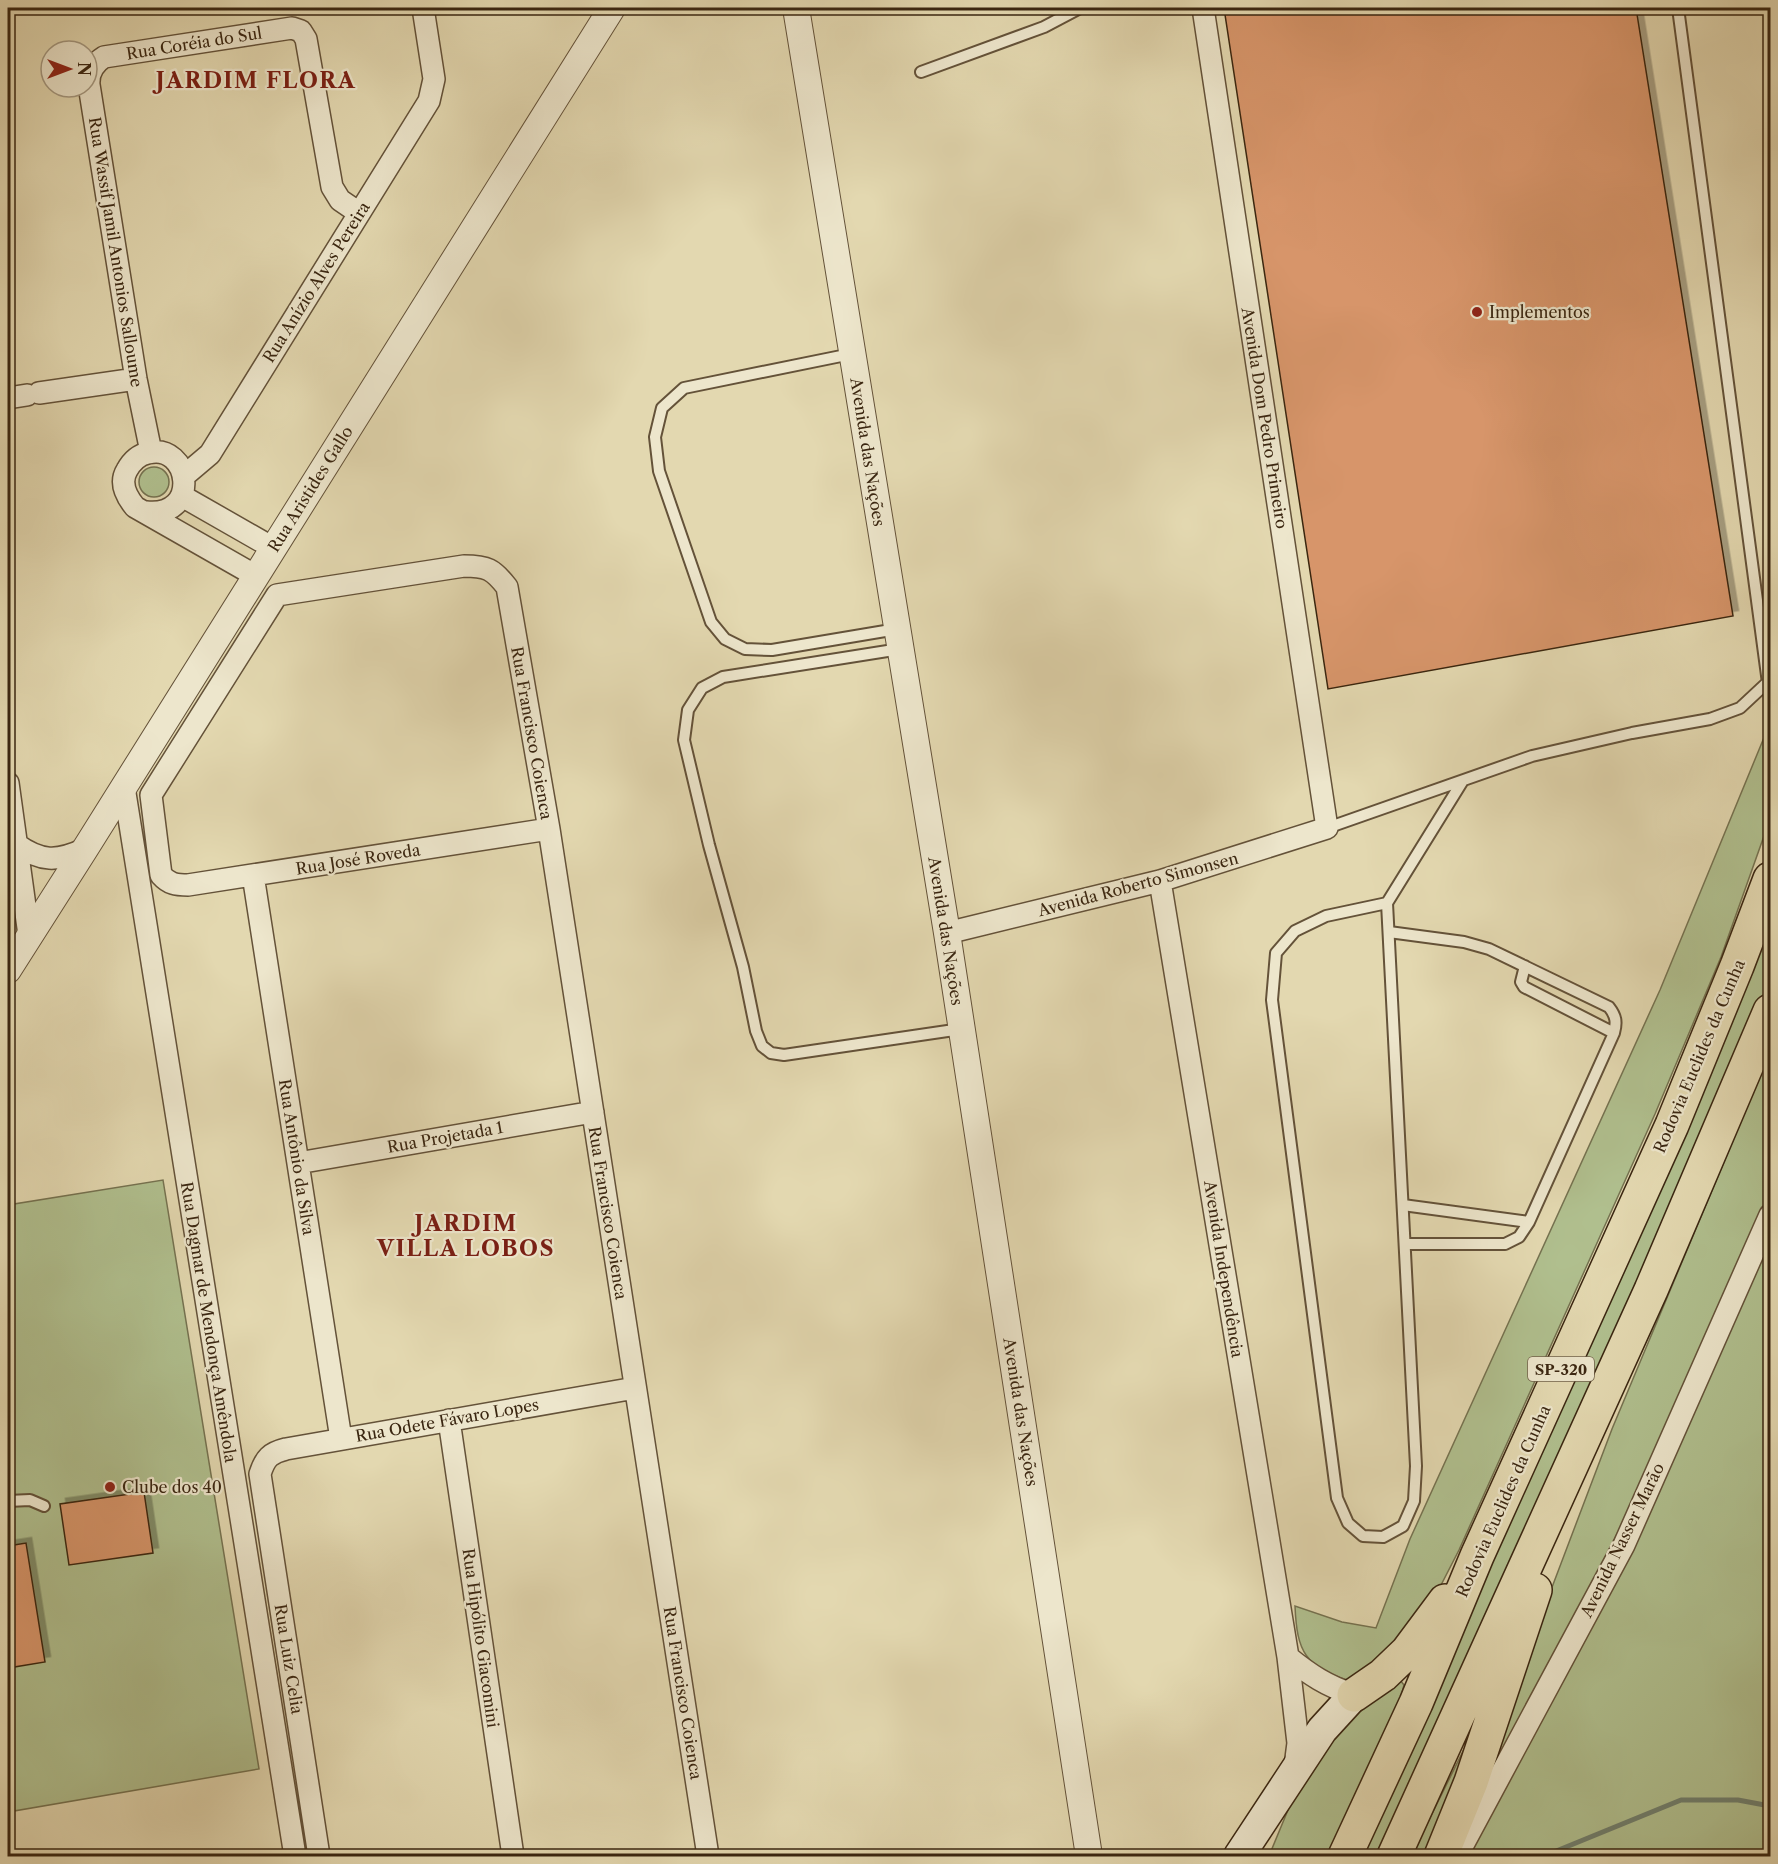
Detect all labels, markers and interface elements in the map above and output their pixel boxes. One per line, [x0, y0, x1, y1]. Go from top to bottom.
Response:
street label: Rua Coréia do Sul [125, 22, 264, 64]
north arrow [39, 39, 99, 99]
text: N [74, 62, 94, 76]
district label: JARDIM FLORA [152, 67, 356, 94]
street label: Rua Wassif Jamil Antonios Salloume [85, 116, 147, 388]
street label: Rua Anízio Alves Pereira [258, 197, 374, 366]
place label: Implementos [1489, 302, 1590, 322]
street label: Avenida Dom Pedro Primeiro [1237, 305, 1292, 530]
marker: Implementos [1470, 305, 1484, 319]
street label: Avenida das Nações [846, 375, 890, 528]
street label: Rua Aristides Gallo [263, 422, 357, 556]
street label: Rua Francisco Coienca [507, 645, 557, 821]
street label: Rua José Roveda [294, 839, 422, 879]
street label: Avenida Roberto Simonsen [1035, 848, 1240, 921]
street label: Avenida das Nações [924, 854, 968, 1007]
street label: Rodovia Euclides da Cunha [1649, 956, 1749, 1156]
street label: Rua Antônio da Silva [275, 1078, 319, 1237]
street label: Rua Projetada 1 [385, 1117, 505, 1157]
street label: Rua Francisco Coienca [584, 1125, 632, 1302]
street label: Avenida Independência [1200, 1178, 1248, 1360]
street label: Rua Dagmar de Mendonça Amêndola [177, 1180, 241, 1464]
district label: JARDIM VILLA LOBOS [376, 1210, 555, 1262]
street label: Avenida das Nações [999, 1335, 1043, 1488]
road number: SP-320 [1528, 1357, 1594, 1381]
street label: Rua Odete Fávaro Lopes [354, 1394, 540, 1446]
street label: Rodovia Euclides da Cunha [1452, 1401, 1555, 1600]
street label: Avenida Nasser Marão [1575, 1459, 1668, 1621]
place label: Clube dos 40 [122, 1477, 222, 1497]
marker: Clube dos 40 [103, 1480, 117, 1494]
street label: Rua Hipólito Giacomini [459, 1547, 503, 1729]
street label: Rua Luiz Celia [270, 1603, 308, 1716]
street label: Rua Francisco Coienca [659, 1605, 707, 1782]

